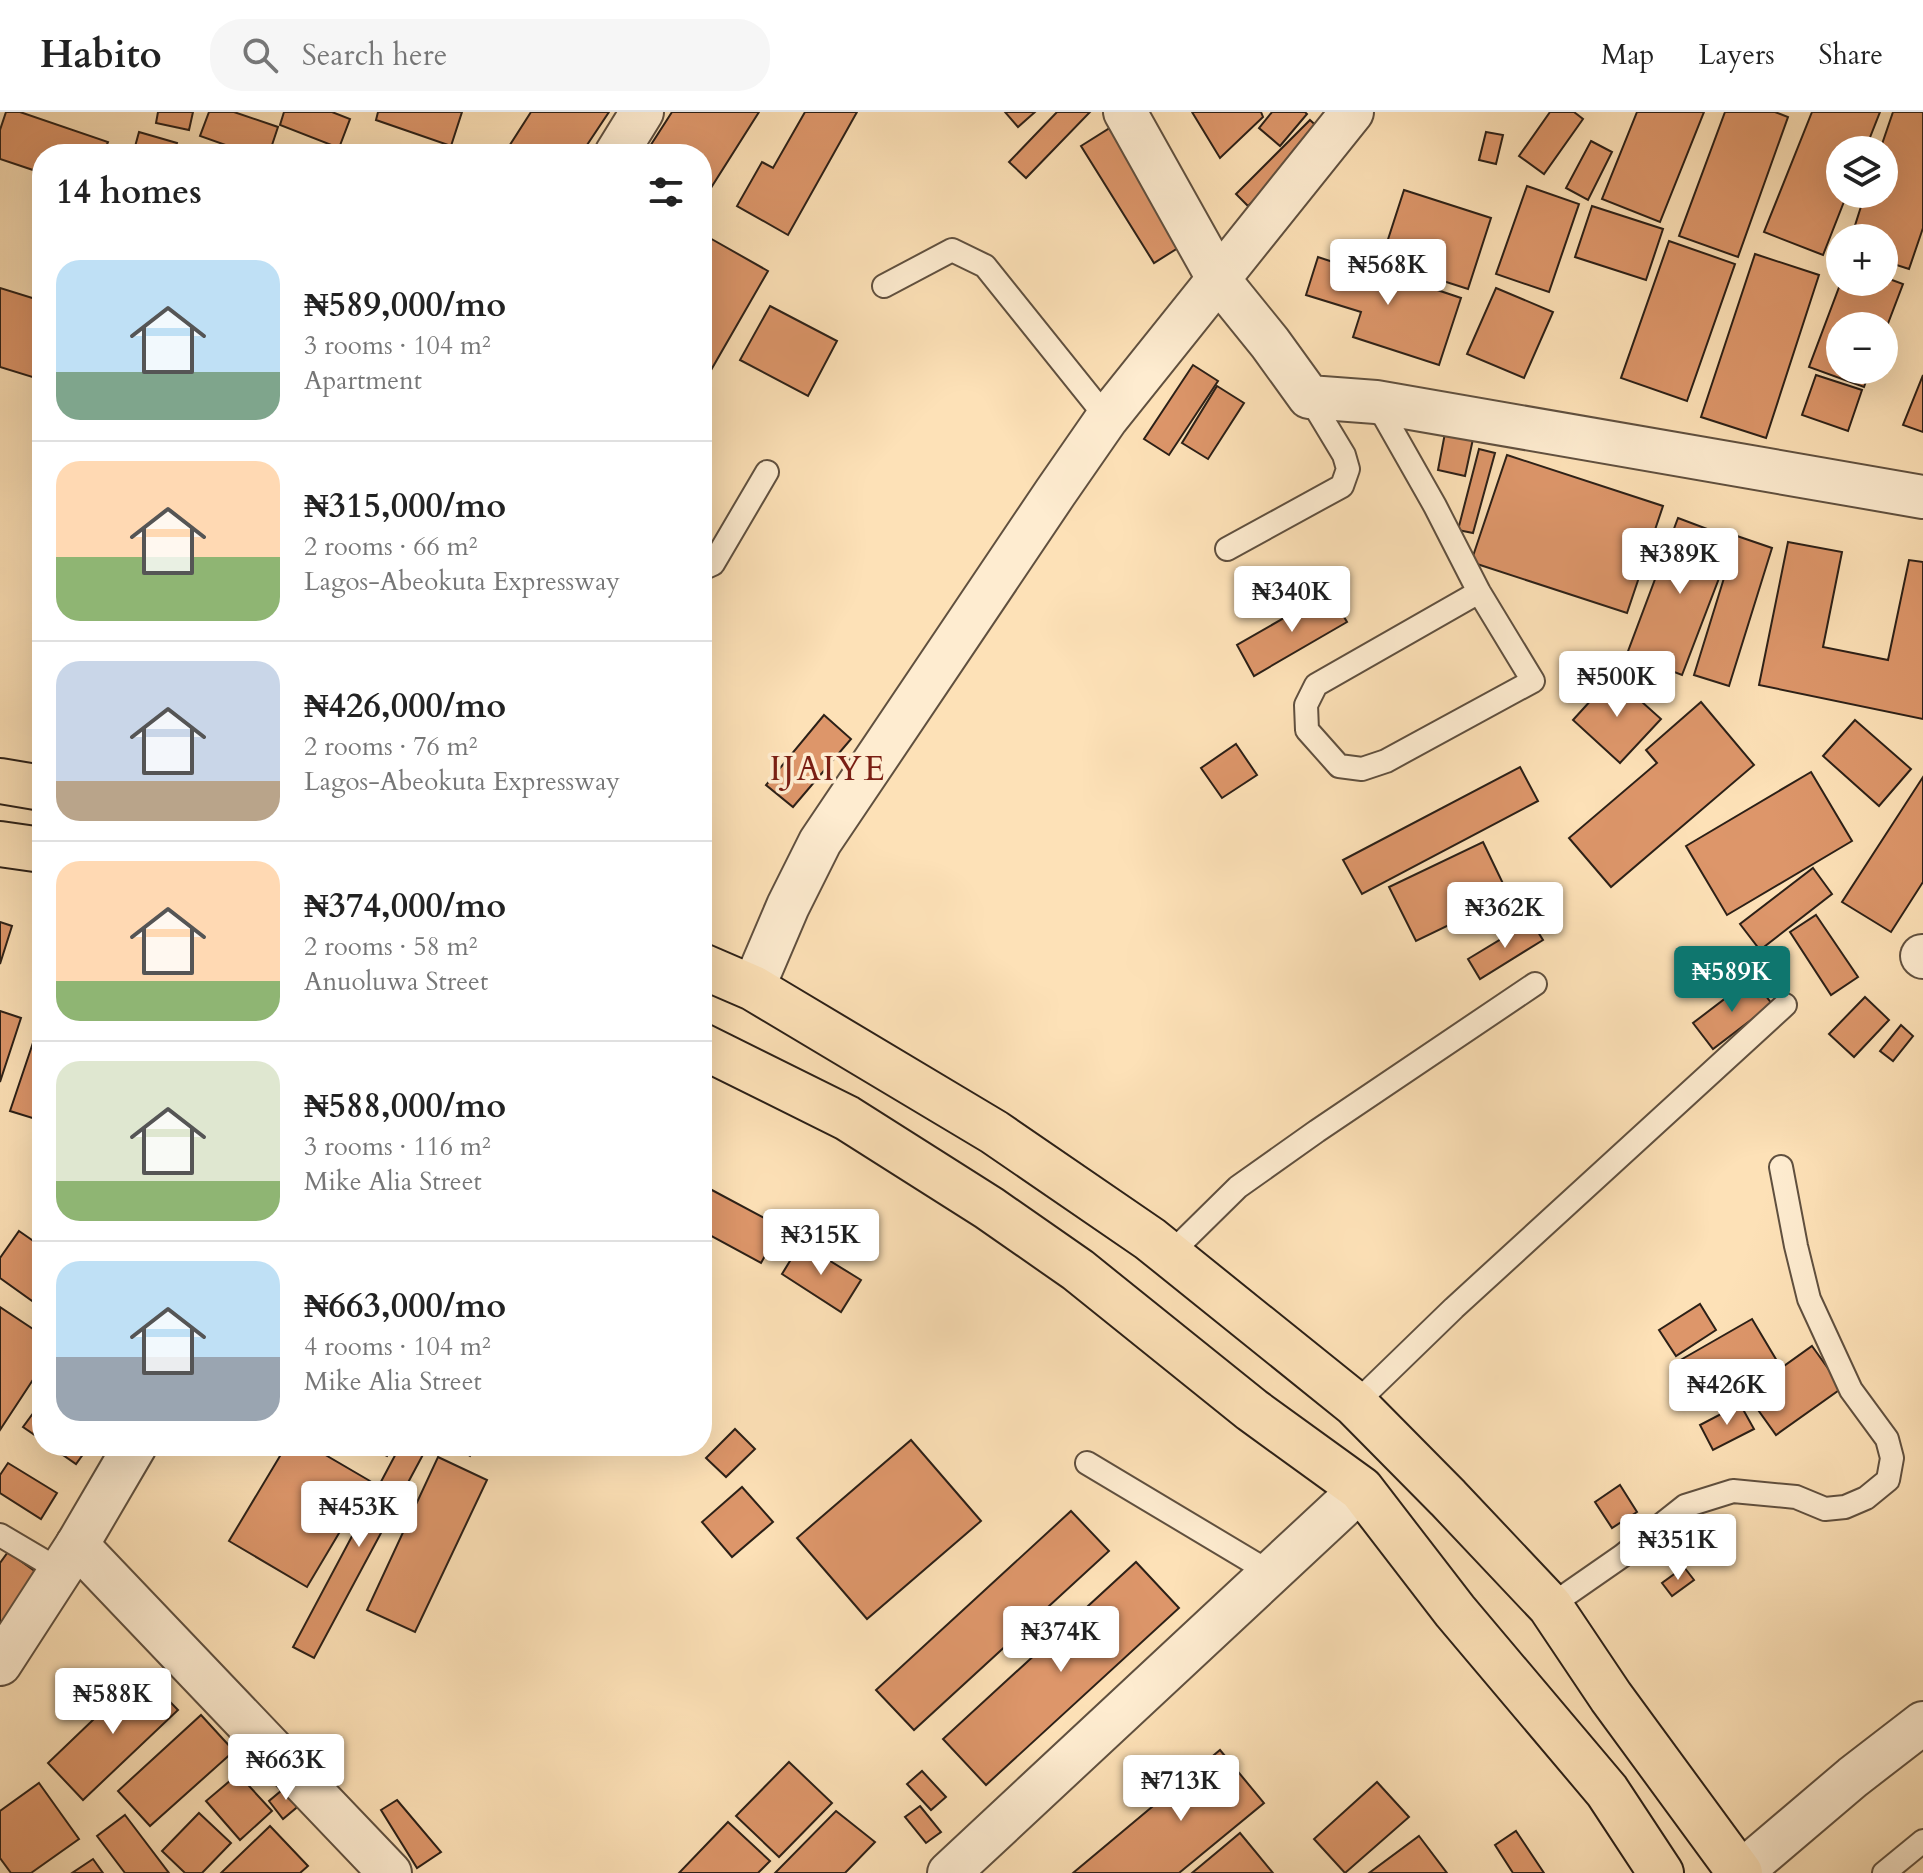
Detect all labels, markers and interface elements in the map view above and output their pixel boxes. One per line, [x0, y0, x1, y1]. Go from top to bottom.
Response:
search box [210, 19, 770, 91]
text: Habito [40, 29, 162, 81]
icon: search [238, 33, 282, 77]
text: Search here [302, 35, 447, 76]
text: Map [1601, 36, 1654, 74]
text: Layers [1698, 36, 1775, 74]
text: Share [1819, 36, 1883, 74]
map controls [1826, 136, 1898, 384]
button: layers [1826, 136, 1898, 208]
text: 14 homes [56, 169, 202, 215]
icon: filters [644, 170, 688, 214]
button: + [1826, 224, 1898, 296]
pin: ₦568K [1332, 239, 1444, 307]
text: ₦568K [1348, 247, 1428, 282]
text: ₦589,000/mo [304, 282, 506, 328]
icon: home [120, 292, 216, 388]
button: − [1826, 312, 1898, 384]
text: 3 rooms · 104 m² [304, 328, 491, 363]
text: Apartment [304, 363, 422, 398]
text: ₦315,000/mo [304, 483, 506, 529]
icon: home [120, 493, 216, 589]
pin: ₦389K [1624, 528, 1736, 596]
text: 2 rooms · 66 m² [304, 529, 477, 564]
text: ₦389K [1640, 536, 1720, 571]
text: Lagos-Abeokuta Expressway [304, 564, 620, 599]
pin: ₦340K [1236, 566, 1348, 634]
text: ₦340K [1252, 574, 1332, 609]
pin: ₦500K [1561, 651, 1673, 719]
text: ₦500K [1577, 659, 1657, 694]
text: ₦426,000/mo [304, 683, 506, 729]
icon: home [120, 693, 216, 789]
text: 2 rooms · 76 m² [304, 729, 477, 764]
district label: IJAIYE [769, 746, 887, 792]
text: Lagos-Abeokuta Expressway [304, 764, 620, 799]
pin: ₦362K [1449, 882, 1561, 950]
text: ₦374,000/mo [304, 883, 506, 929]
text: ₦362K [1465, 890, 1545, 925]
icon: home [120, 893, 216, 989]
text: 2 rooms · 58 m² [304, 929, 477, 964]
pin: ₦589K [1676, 946, 1788, 1014]
text: ₦589K [1692, 954, 1772, 989]
text: Anuoluwa Street [304, 964, 488, 999]
text: ₦588,000/mo [304, 1083, 506, 1129]
icon: home [120, 1093, 216, 1189]
text: 3 rooms · 116 m² [304, 1129, 491, 1164]
text: Mike Alia Street [304, 1164, 482, 1199]
pin: ₦315K [765, 1209, 877, 1277]
text: ₦315K [781, 1217, 861, 1252]
text: ₦663,000/mo [304, 1283, 506, 1329]
icon: home [120, 1293, 216, 1389]
text: 4 rooms · 104 m² [304, 1329, 491, 1364]
pin: ₦426K [1671, 1359, 1783, 1427]
text: Mike Alia Street [304, 1364, 482, 1399]
text: ₦426K [1687, 1367, 1767, 1402]
pin: ₦453K [303, 1481, 415, 1549]
text: ₦453K [319, 1489, 399, 1524]
pin: ₦351K [1622, 1514, 1734, 1582]
text: ₦351K [1638, 1522, 1718, 1557]
pin: ₦374K [1005, 1606, 1117, 1674]
text: ₦374K [1021, 1614, 1101, 1649]
pin: ₦588K [57, 1668, 169, 1736]
text: ₦588K [73, 1676, 153, 1711]
pin: ₦663K [230, 1734, 342, 1802]
text: ₦663K [246, 1742, 326, 1777]
pin: ₦713K [1125, 1755, 1237, 1823]
text: ₦713K [1141, 1763, 1221, 1798]

